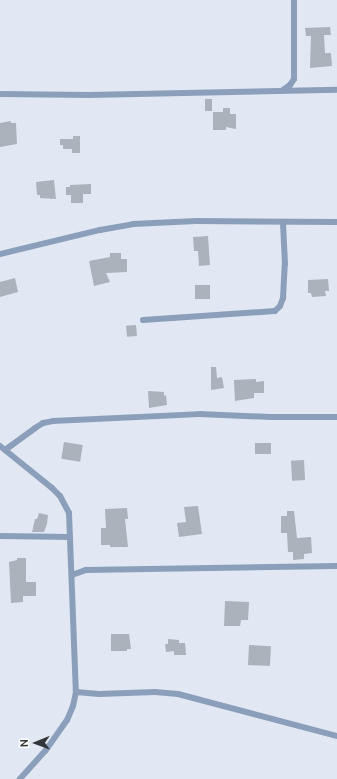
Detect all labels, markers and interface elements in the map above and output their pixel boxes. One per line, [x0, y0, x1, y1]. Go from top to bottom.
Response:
north arrow [16, 723, 56, 763]
text: N [18, 739, 30, 747]

